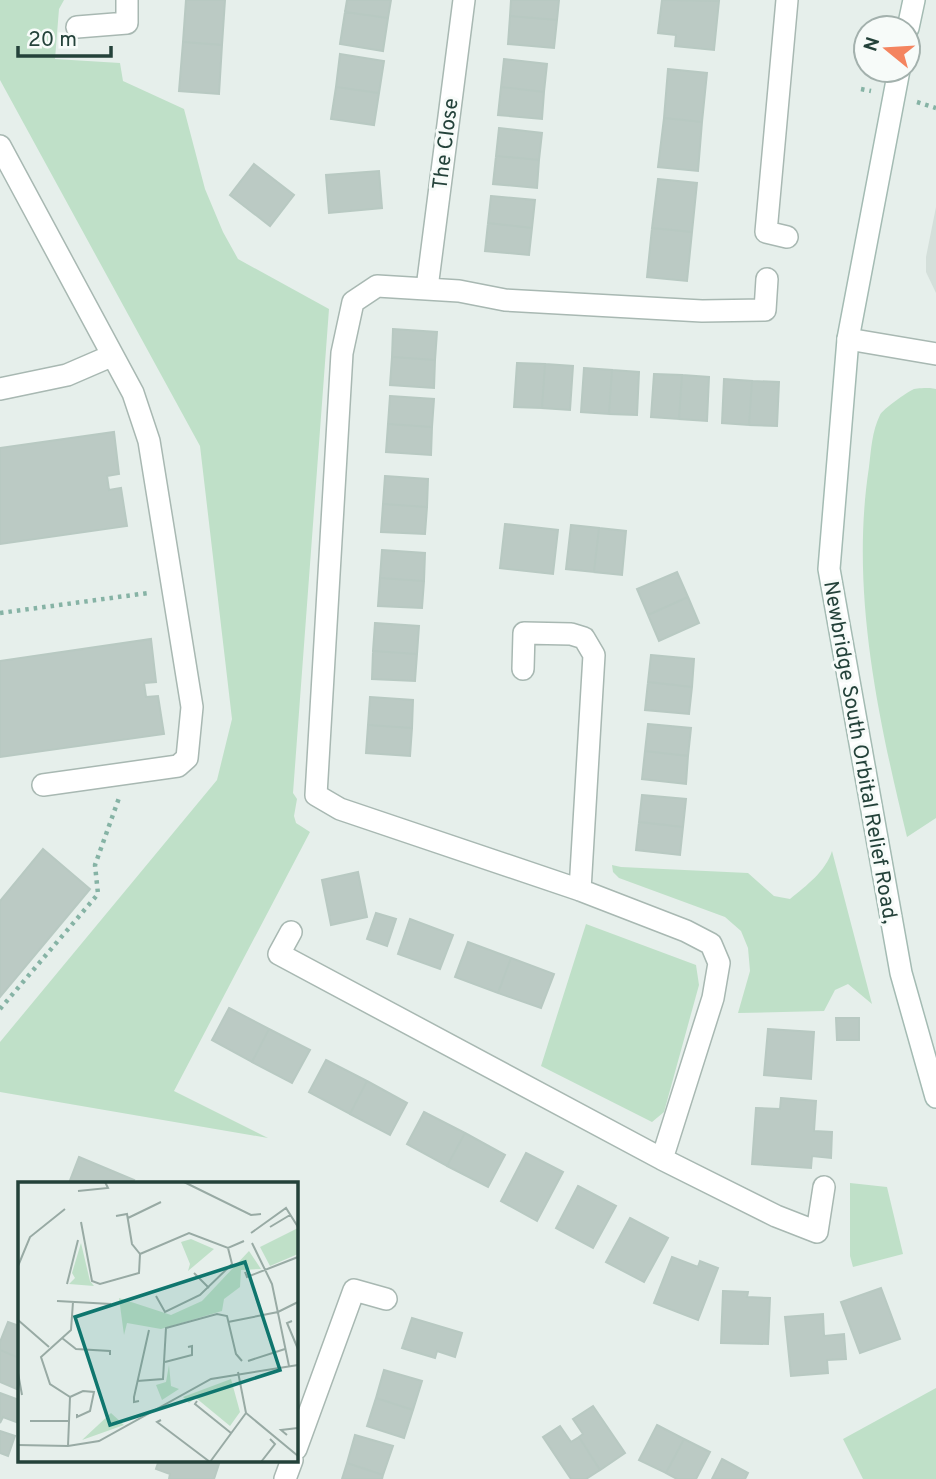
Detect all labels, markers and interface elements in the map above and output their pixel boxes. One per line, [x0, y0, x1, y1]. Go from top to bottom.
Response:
scale bar [18, 14, 110, 58]
north arrow [852, 14, 922, 84]
text: 20 m [28, 27, 77, 54]
text: N [859, 34, 886, 55]
street label: The Close [427, 97, 466, 192]
street label: Newbridge South Orbital Relief Road, [816, 579, 903, 926]
inset map [18, 1182, 298, 1462]

